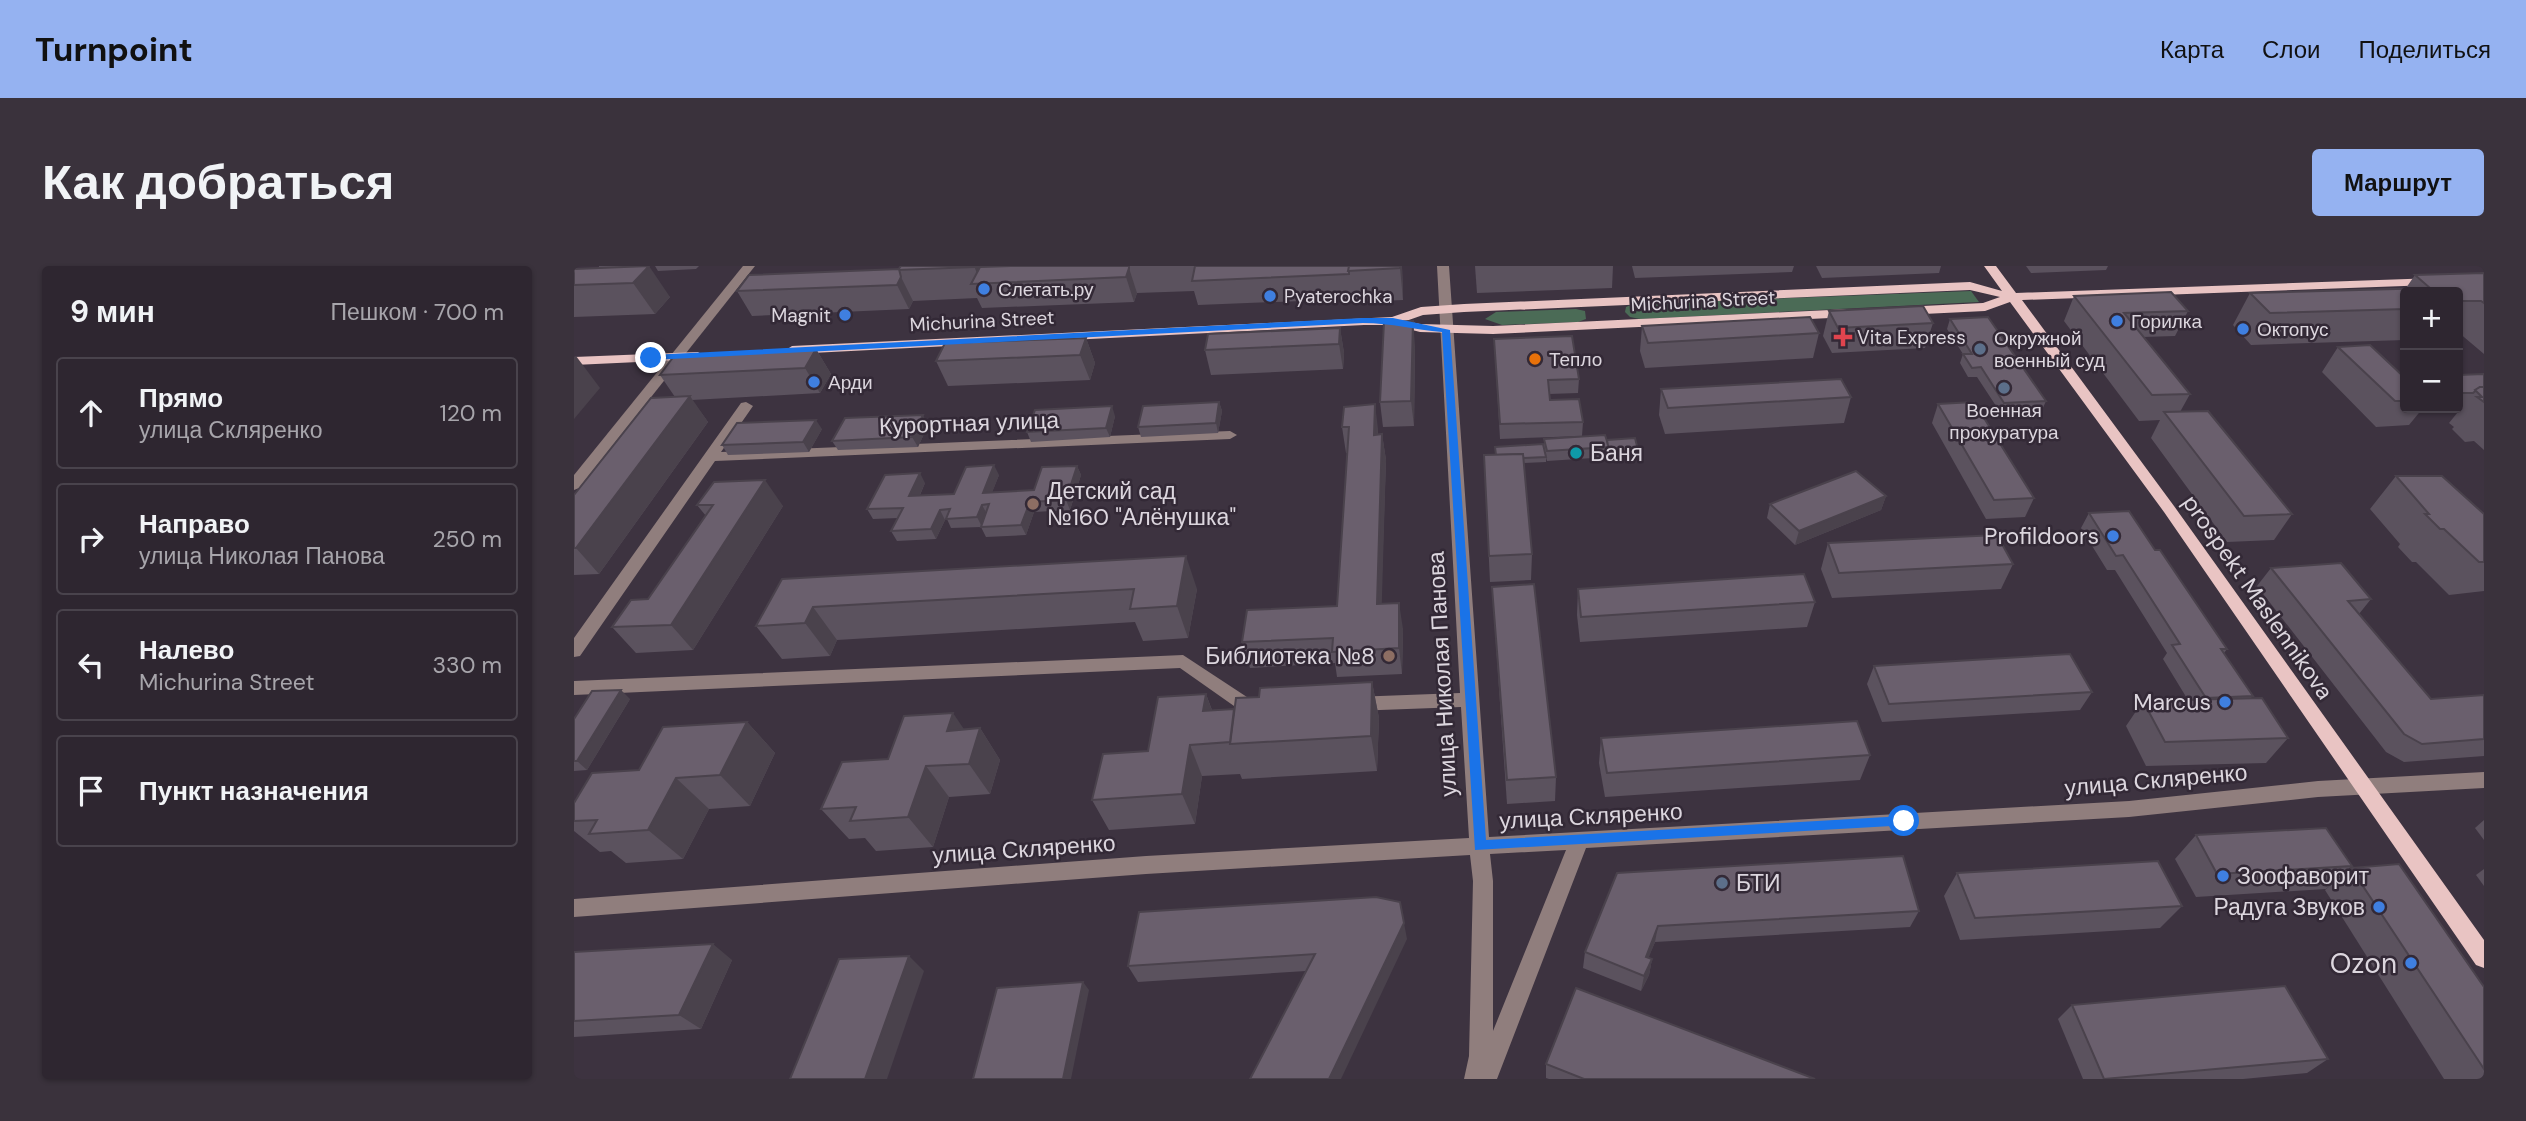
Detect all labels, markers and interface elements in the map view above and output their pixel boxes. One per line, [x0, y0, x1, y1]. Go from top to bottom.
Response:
text: Turnpoint [35, 28, 193, 71]
text: Карта [2160, 34, 2224, 65]
text: Слои [2262, 34, 2320, 65]
text: Поделиться [2358, 34, 2491, 65]
button: Маршрут [2312, 149, 2484, 216]
text: Как добраться [42, 150, 394, 214]
place label: Слетать.ру [998, 277, 1094, 302]
marker: Слетать.ру [976, 281, 992, 297]
place label: Pyaterochka [1284, 284, 1393, 309]
street label: Michurina Street [1630, 285, 1776, 317]
map controls [2400, 287, 2463, 413]
button: + [2400, 287, 2463, 350]
marker: Pyaterochka [1262, 288, 1278, 304]
text: 9 мин [70, 292, 155, 331]
text: Пешком · 700 m [330, 297, 504, 327]
place label: Magnit [771, 303, 831, 328]
street label: Michurina Street [909, 305, 1055, 337]
marker: Magnit [837, 307, 853, 323]
place label: Горилка [2131, 309, 2203, 334]
marker: Горилка [2109, 313, 2125, 329]
place label: Октопус [2257, 317, 2328, 342]
marker: Октопус [2235, 321, 2251, 337]
place label: Vita Express [1857, 325, 1966, 350]
place label: Окружной военный суд [1994, 326, 2105, 373]
marker: Vita Express [1835, 329, 1851, 345]
marker: Окружной военный суд [1972, 341, 1988, 357]
route end [635, 342, 666, 373]
place label: Тепло [1549, 347, 1602, 372]
button: − [2400, 350, 2463, 413]
marker: Тепло [1527, 351, 1543, 367]
place label: Арди [828, 370, 873, 395]
marker: Арди [806, 374, 822, 390]
marker: Военная прокуратура [1996, 380, 2012, 396]
text: Прямо [139, 381, 223, 415]
icon: ahead [72, 394, 110, 432]
text: 120 m [439, 398, 502, 428]
place label: Военная прокуратура [1949, 398, 2059, 445]
street label: Курортная улица [878, 405, 1060, 441]
text: улица Скляренко [139, 415, 323, 445]
place label: Баня [1590, 438, 1643, 468]
marker: Баня [1568, 445, 1584, 461]
place label: Детский сад №160 "Алёнушка" [1047, 476, 1236, 532]
street label: prospekt Maslennikova [2176, 489, 2340, 705]
marker: Детский сад №160 "Алёнушка" [1025, 496, 1041, 512]
text: Направо [139, 507, 250, 541]
icon: right [72, 520, 110, 558]
place label: Profildoors [1984, 521, 2099, 551]
text: 250 m [432, 524, 502, 554]
marker: Profildoors [2105, 528, 2121, 544]
text: улица Николая Панова [139, 541, 385, 571]
street label: улица Николая Панова [1421, 550, 1463, 797]
text: Налево [139, 633, 234, 667]
place label: Библиотека №8 [1205, 641, 1375, 671]
icon: left [72, 646, 110, 684]
marker: Библиотека №8 [1381, 648, 1397, 664]
text: 330 m [432, 650, 502, 680]
text: Michurina Street [139, 667, 314, 697]
place label: Marcus [2133, 687, 2211, 717]
marker: Marcus [2217, 694, 2233, 710]
street label: улица Скляренко [2063, 757, 2249, 803]
icon: arrive [72, 772, 110, 810]
text: Пункт назначения [139, 774, 369, 808]
street label: улица Скляренко [1499, 796, 1683, 836]
route start [1888, 805, 1919, 836]
street label: улица Скляренко [931, 828, 1117, 870]
place label: Зоофаворит [2237, 861, 2370, 891]
place label: БТИ [1736, 868, 1781, 898]
marker: Зоофаворит [2215, 868, 2231, 884]
marker: БТИ [1714, 875, 1730, 891]
place label: Радуга Звуков [2213, 892, 2365, 922]
marker: Радуга Звуков [2371, 899, 2387, 915]
place label: Ozon [2330, 945, 2397, 982]
marker: Ozon [2403, 955, 2419, 971]

